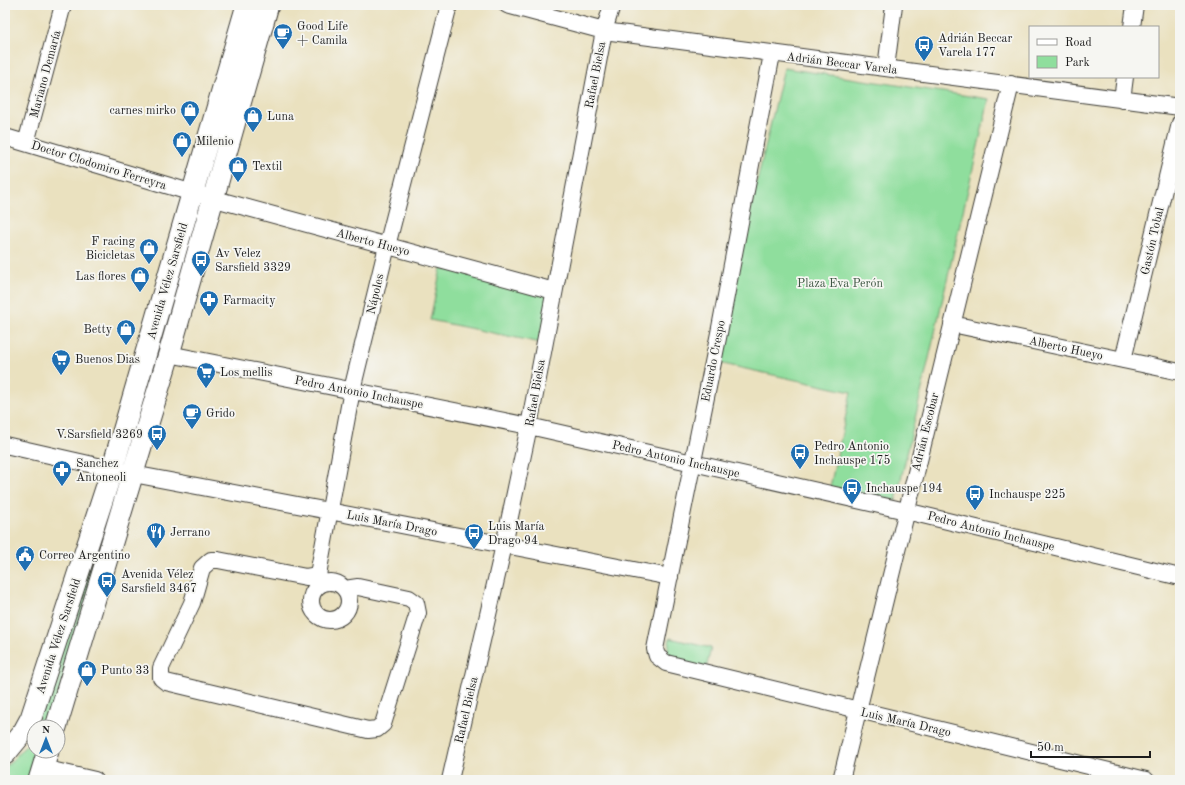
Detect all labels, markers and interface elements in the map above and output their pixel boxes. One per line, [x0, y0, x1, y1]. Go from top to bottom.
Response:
place label: Good Life + Camila [297, 21, 348, 47]
cafe icon: Good Life + Camila [272, 22, 294, 50]
legend [1029, 26, 1159, 78]
street label: Mariano Demaría [28, 29, 63, 119]
place label: Adrián Beccar Varela 177 [938, 33, 1013, 59]
bus stop icon: Adrián Beccar Varela 177 [913, 34, 935, 62]
text: Road [1065, 37, 1092, 49]
street label: Rafael Bielsa [584, 41, 608, 110]
street label: Adrián Beccar Varela [786, 51, 898, 77]
text: Park [1065, 57, 1090, 69]
shop icon: carnes mirko [179, 99, 201, 127]
place label: carnes mirko [109, 105, 176, 117]
shop icon: Luna [242, 105, 264, 133]
place label: Luna [267, 111, 294, 123]
shop icon: Milenio [171, 130, 193, 158]
place label: Milenio [196, 136, 234, 148]
street label: Doctor Clodomiro Ferreyra [30, 140, 168, 192]
shop icon: Textil [227, 155, 249, 183]
place label: Textil [252, 161, 282, 173]
street label: Gastón Tobal [1139, 206, 1167, 276]
street label: Avenida Vélez Sarsfield [146, 222, 190, 341]
street label: Alberto Hueyo [335, 227, 411, 259]
place label: F racing Bicicletas [86, 236, 136, 262]
shop icon: F racing Bicicletas [138, 237, 160, 265]
place label: Av Velez Sarsfield 3329 [215, 248, 291, 274]
bus stop icon: Av Velez Sarsfield 3329 [190, 249, 212, 277]
shop icon: Las flores [129, 265, 151, 293]
place label: Las flores [76, 271, 126, 283]
street label: Nápoles [365, 273, 386, 316]
park label: Plaza Eva Perón [797, 278, 883, 290]
pharmacy icon: Farmacity [198, 289, 220, 317]
place label: Farmacity [223, 295, 276, 307]
shop icon: Betty [115, 318, 137, 346]
street label: Eduardo Crespo [700, 319, 728, 403]
place label: Betty [83, 324, 113, 336]
street label: Alberto Hueyo [1028, 335, 1104, 363]
supermarket icon: Buenos Dias [50, 348, 72, 376]
place label: Buenos Dias [75, 354, 140, 366]
street label: Rafael Bielsa [524, 359, 548, 428]
supermarket icon: Los mellis [195, 361, 217, 389]
place label: Los mellis [220, 367, 273, 379]
street label: Pedro Antonio Inchauspe [294, 375, 425, 411]
street label: Adrián Escobar [910, 391, 942, 473]
cafe icon: Grido [181, 402, 203, 430]
place label: Grido [206, 408, 235, 420]
bus stop icon: V.Sarsfield 3269 [146, 423, 168, 451]
place label: V.Sarsfield 3269 [56, 429, 143, 441]
street label: Pedro Antonio Inchauspe [611, 439, 741, 481]
place label: Pedro Antonio Inchauspe 175 [814, 441, 891, 467]
bus stop icon: Pedro Antonio Inchauspe 175 [789, 442, 811, 470]
place label: Sanchez Antoneoli [76, 458, 126, 484]
pharmacy icon: Sanchez Antoneoli [51, 459, 73, 487]
bus stop icon: Inchauspe 194 [841, 477, 863, 505]
place label: Inchauspe 194 [866, 483, 943, 495]
bus stop icon: Inchauspe 225 [964, 483, 986, 511]
place label: Inchauspe 225 [989, 488, 1066, 501]
street label: Luis María Drago [345, 509, 438, 539]
street label: Pedro Antonio Inchauspe [926, 510, 1056, 554]
restaurant icon: Jerrano [145, 521, 167, 549]
place label: Luis María Drago 94 [488, 521, 544, 547]
bus stop icon: Luis María Drago 94 [463, 522, 485, 550]
place label: Jerrano [170, 527, 210, 539]
public building icon: Correo Argentino [14, 544, 36, 572]
place label: Correo Argentino [39, 550, 130, 562]
place label: Avenida Vélez Sarsfield 3467 [121, 569, 197, 595]
bus stop icon: Avenida Vélez Sarsfield 3467 [96, 570, 118, 598]
street label: Avenida Vélez Sarsfield [35, 577, 83, 696]
shop icon: Punto 33 [76, 659, 98, 687]
place label: Punto 33 [101, 665, 149, 677]
street label: Rafael Bielsa [453, 676, 480, 745]
street label: Luis María Drago [859, 707, 952, 739]
north arrow [26, 719, 66, 759]
text: N [42, 725, 51, 736]
scale bar [1031, 733, 1150, 759]
text: 50 m [1037, 741, 1064, 754]

